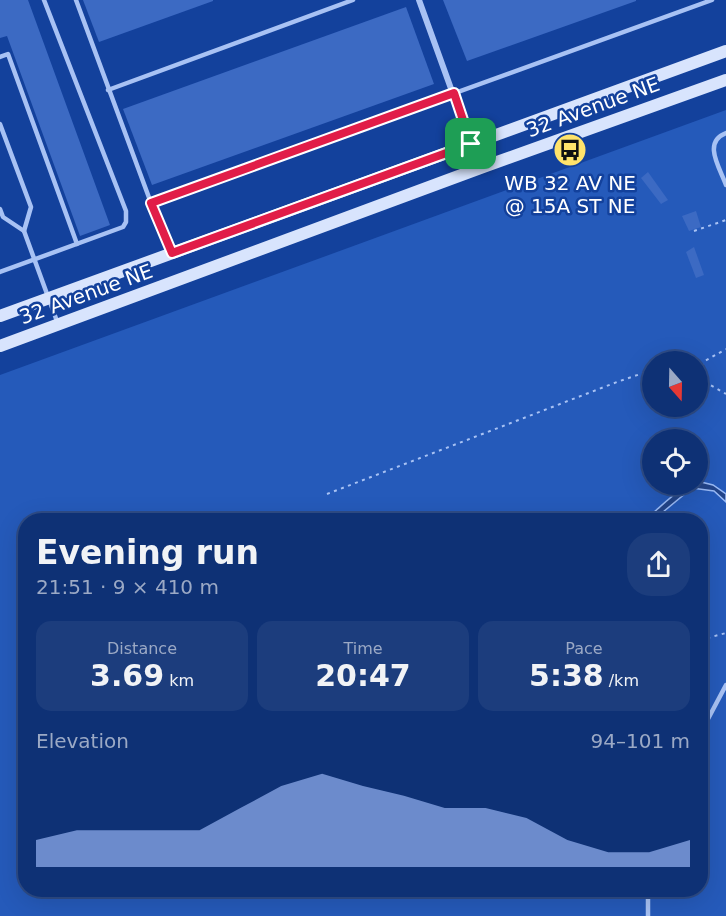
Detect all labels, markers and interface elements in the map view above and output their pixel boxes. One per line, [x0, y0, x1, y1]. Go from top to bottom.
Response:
street label: 32 Avenue NE [523, 72, 663, 142]
pin [445, 118, 496, 169]
icon: arrive [454, 127, 487, 160]
bus stop icon: WB 32 AV NE @ 15A ST NE [552, 132, 588, 168]
place label: WB 32 AV NE @ 15A ST NE [504, 171, 636, 218]
street label: 32 Avenue NE [16, 259, 156, 329]
north arrow [642, 351, 708, 417]
map controls [642, 351, 708, 495]
button: locate [642, 429, 708, 495]
text: Evening run [36, 533, 259, 572]
button: share [627, 533, 690, 596]
text: 21:51 · 9 × 410 m [36, 575, 219, 599]
text: Distance [107, 639, 177, 658]
text: Time [343, 639, 383, 658]
text: Pace [565, 639, 603, 658]
text: 3.69 [90, 658, 164, 693]
text: 20:47 [315, 658, 411, 693]
text: 5:38 [529, 658, 604, 693]
text: km [164, 671, 194, 690]
text: /km [604, 671, 639, 690]
text: Elevation [36, 729, 129, 753]
text: 94–101 m [591, 729, 690, 753]

